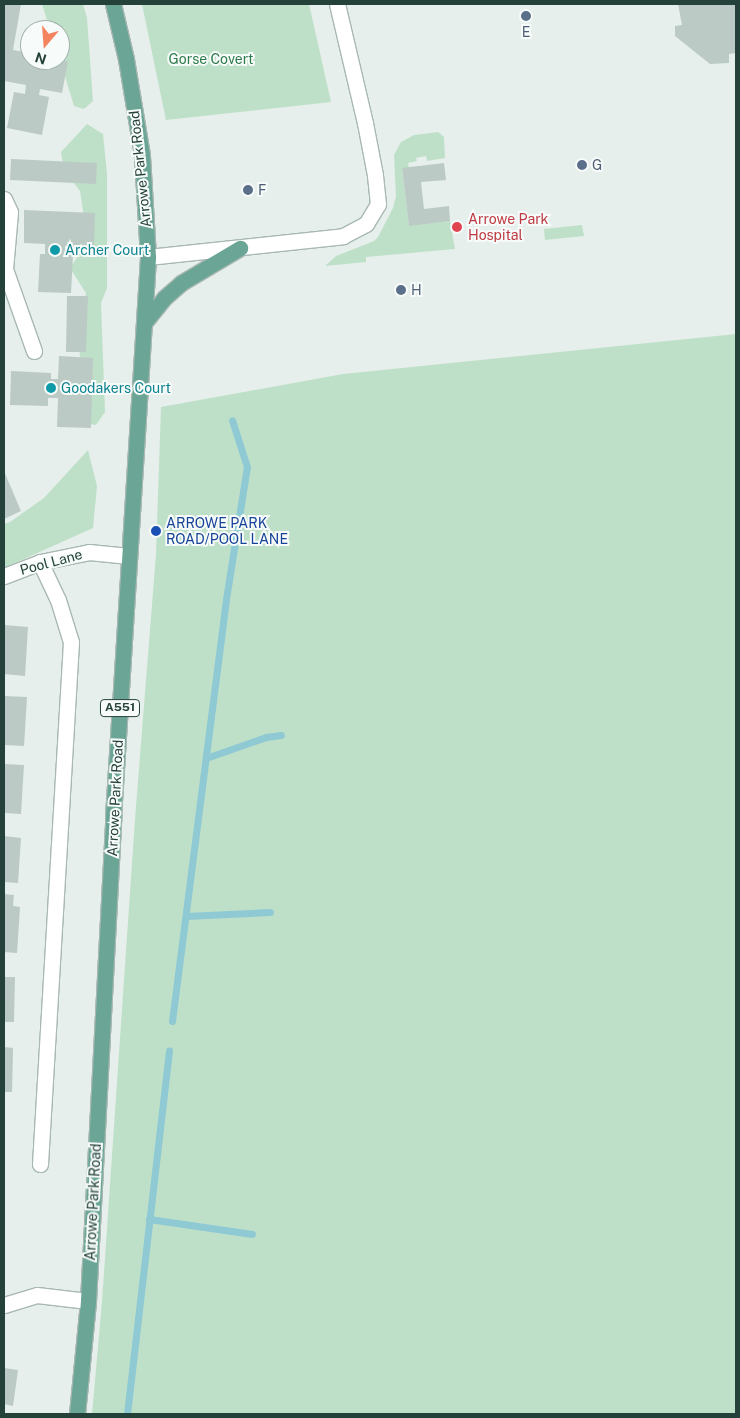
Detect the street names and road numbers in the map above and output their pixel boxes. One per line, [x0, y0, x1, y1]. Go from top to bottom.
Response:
street label: Arrowe Park Road [126, 110, 154, 228]
street label: Pool Lane [18, 546, 84, 578]
road number: A551 [99, 698, 141, 718]
street label: Arrowe Park Road [104, 739, 126, 857]
street label: Arrowe Park Road [82, 1143, 104, 1261]

